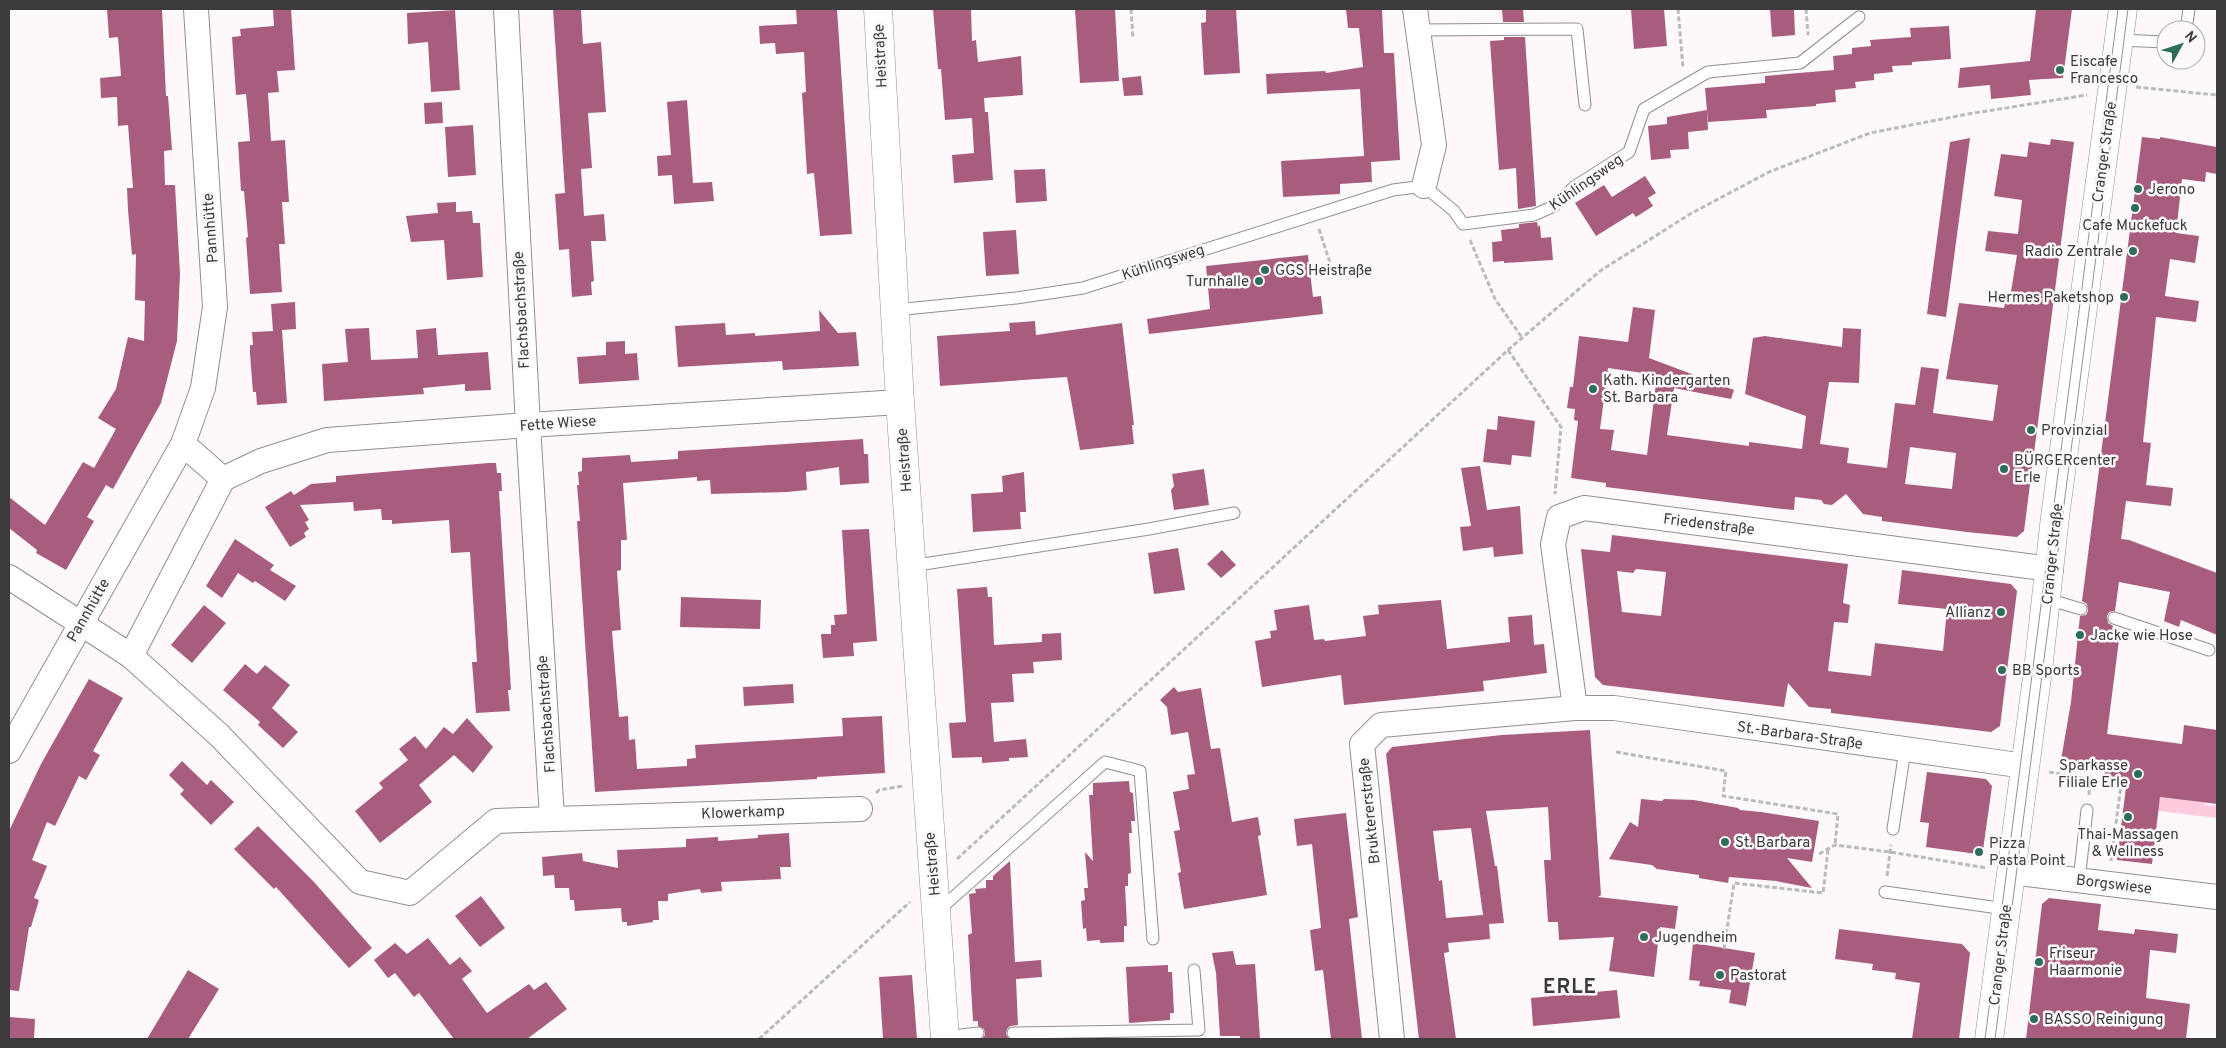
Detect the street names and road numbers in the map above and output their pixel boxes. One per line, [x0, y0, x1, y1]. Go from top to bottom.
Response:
street label: Heistraße [870, 23, 893, 88]
street label: Cranger Straße [2089, 101, 2122, 204]
street label: Kühlingsweg [1546, 151, 1627, 216]
street label: Pannhütte [200, 192, 223, 264]
street label: Kühlingsweg [1120, 241, 1207, 286]
street label: Flachsbachstraße [510, 251, 535, 369]
street label: Fette Wiese [519, 412, 597, 437]
street label: Heistraße [894, 427, 917, 493]
street label: Cranger Straße [2039, 503, 2068, 606]
street label: Friedenstraße [1662, 510, 1756, 541]
street label: Pannhütte [64, 576, 115, 646]
street label: Flachsbachstraße [534, 654, 561, 773]
street label: St.-Barbara-Straße [1736, 718, 1864, 755]
street label: Bruktererstraße [1355, 757, 1386, 865]
street label: Klowerkamp [701, 803, 785, 824]
street label: Heistraße [921, 831, 946, 897]
street label: Borgswiese [2075, 871, 2153, 900]
street label: Cranger Straße [1986, 904, 2017, 1007]

